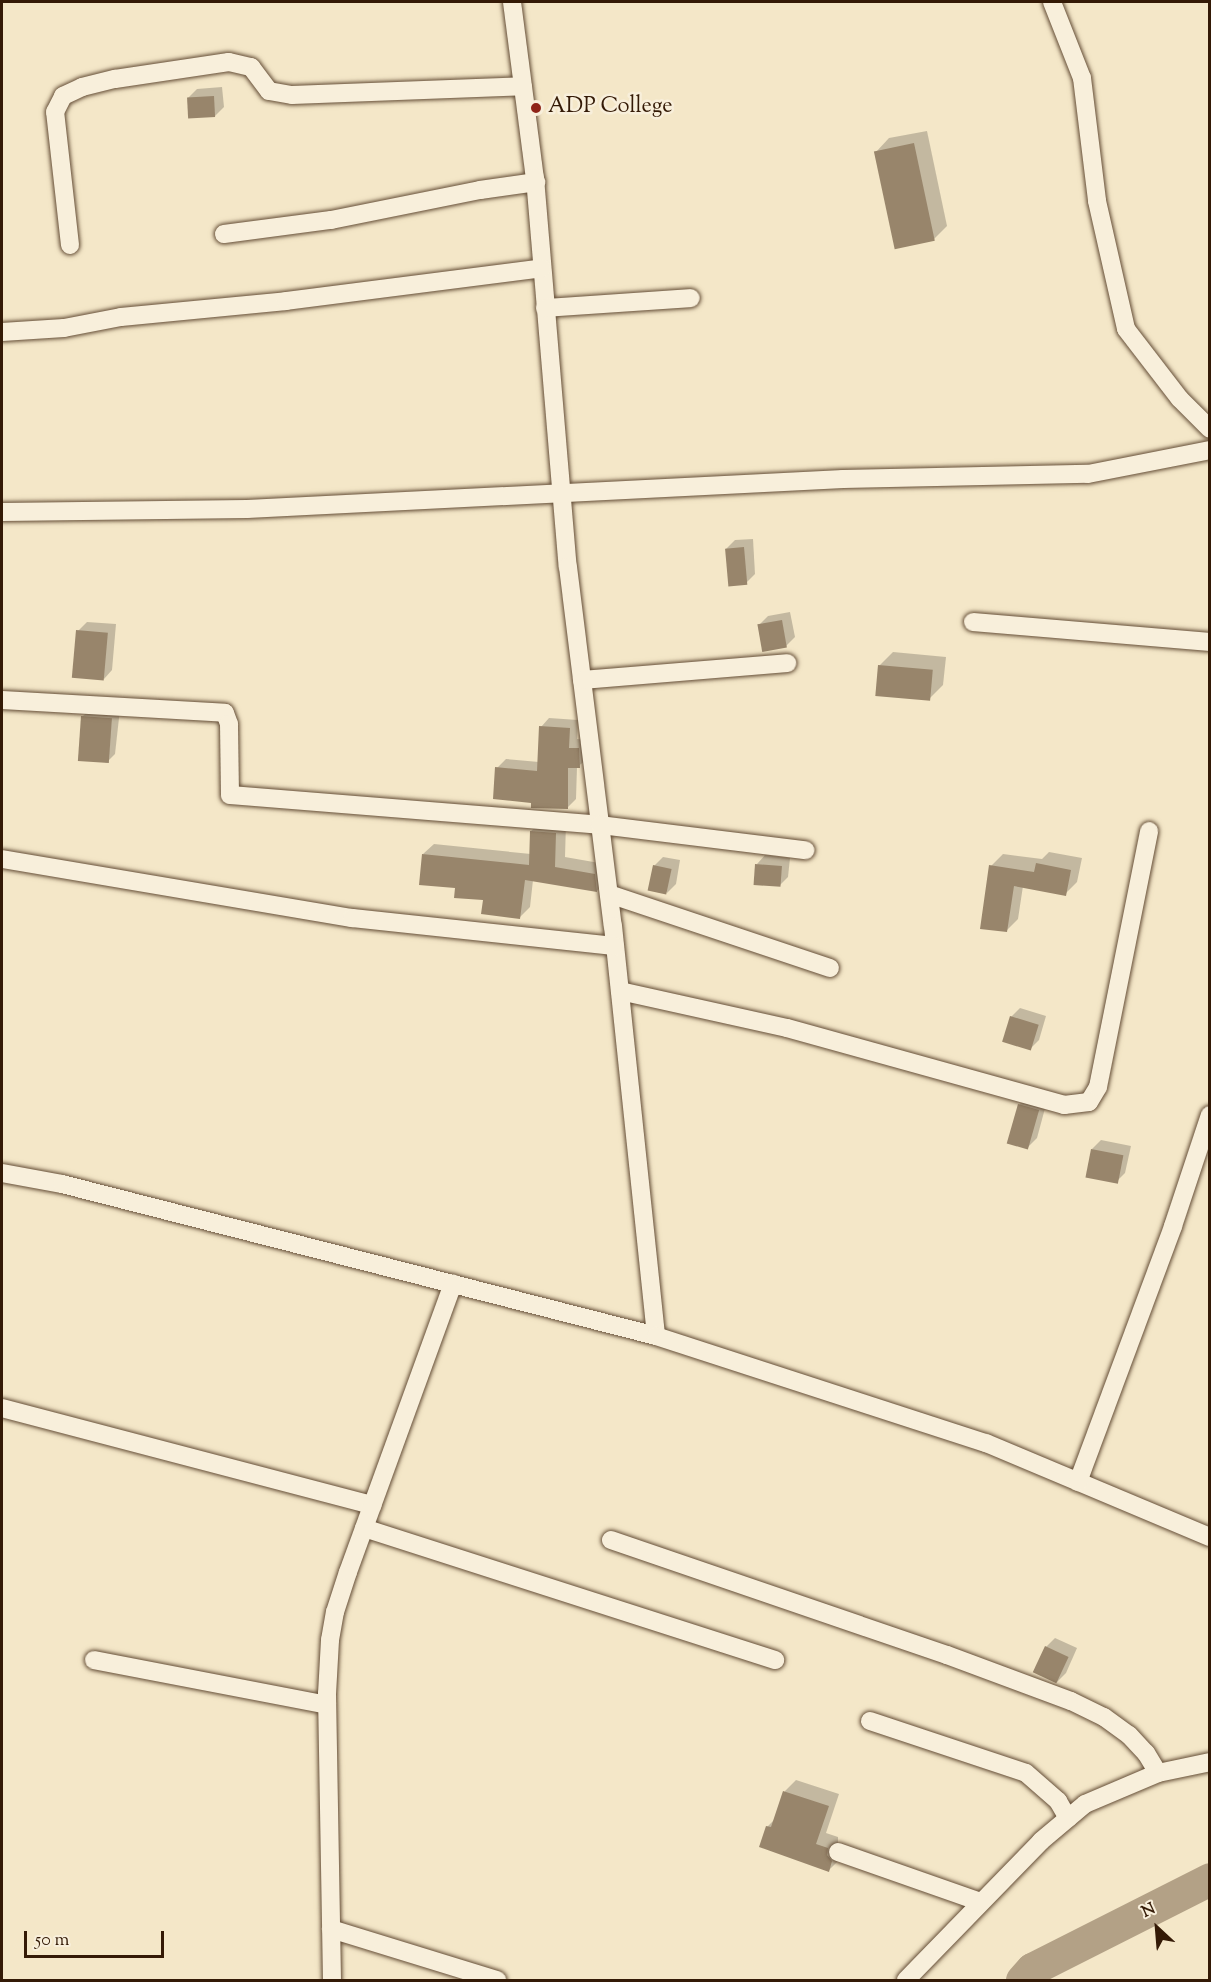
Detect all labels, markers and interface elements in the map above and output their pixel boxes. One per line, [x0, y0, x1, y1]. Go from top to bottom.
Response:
place label: ADP College [548, 95, 673, 121]
marker: ADP College [529, 101, 543, 115]
north arrow [1127, 1898, 1187, 1958]
text: N [1138, 1898, 1160, 1925]
scale bar [27, 1919, 166, 1957]
text: 50 m [35, 1928, 69, 1954]

